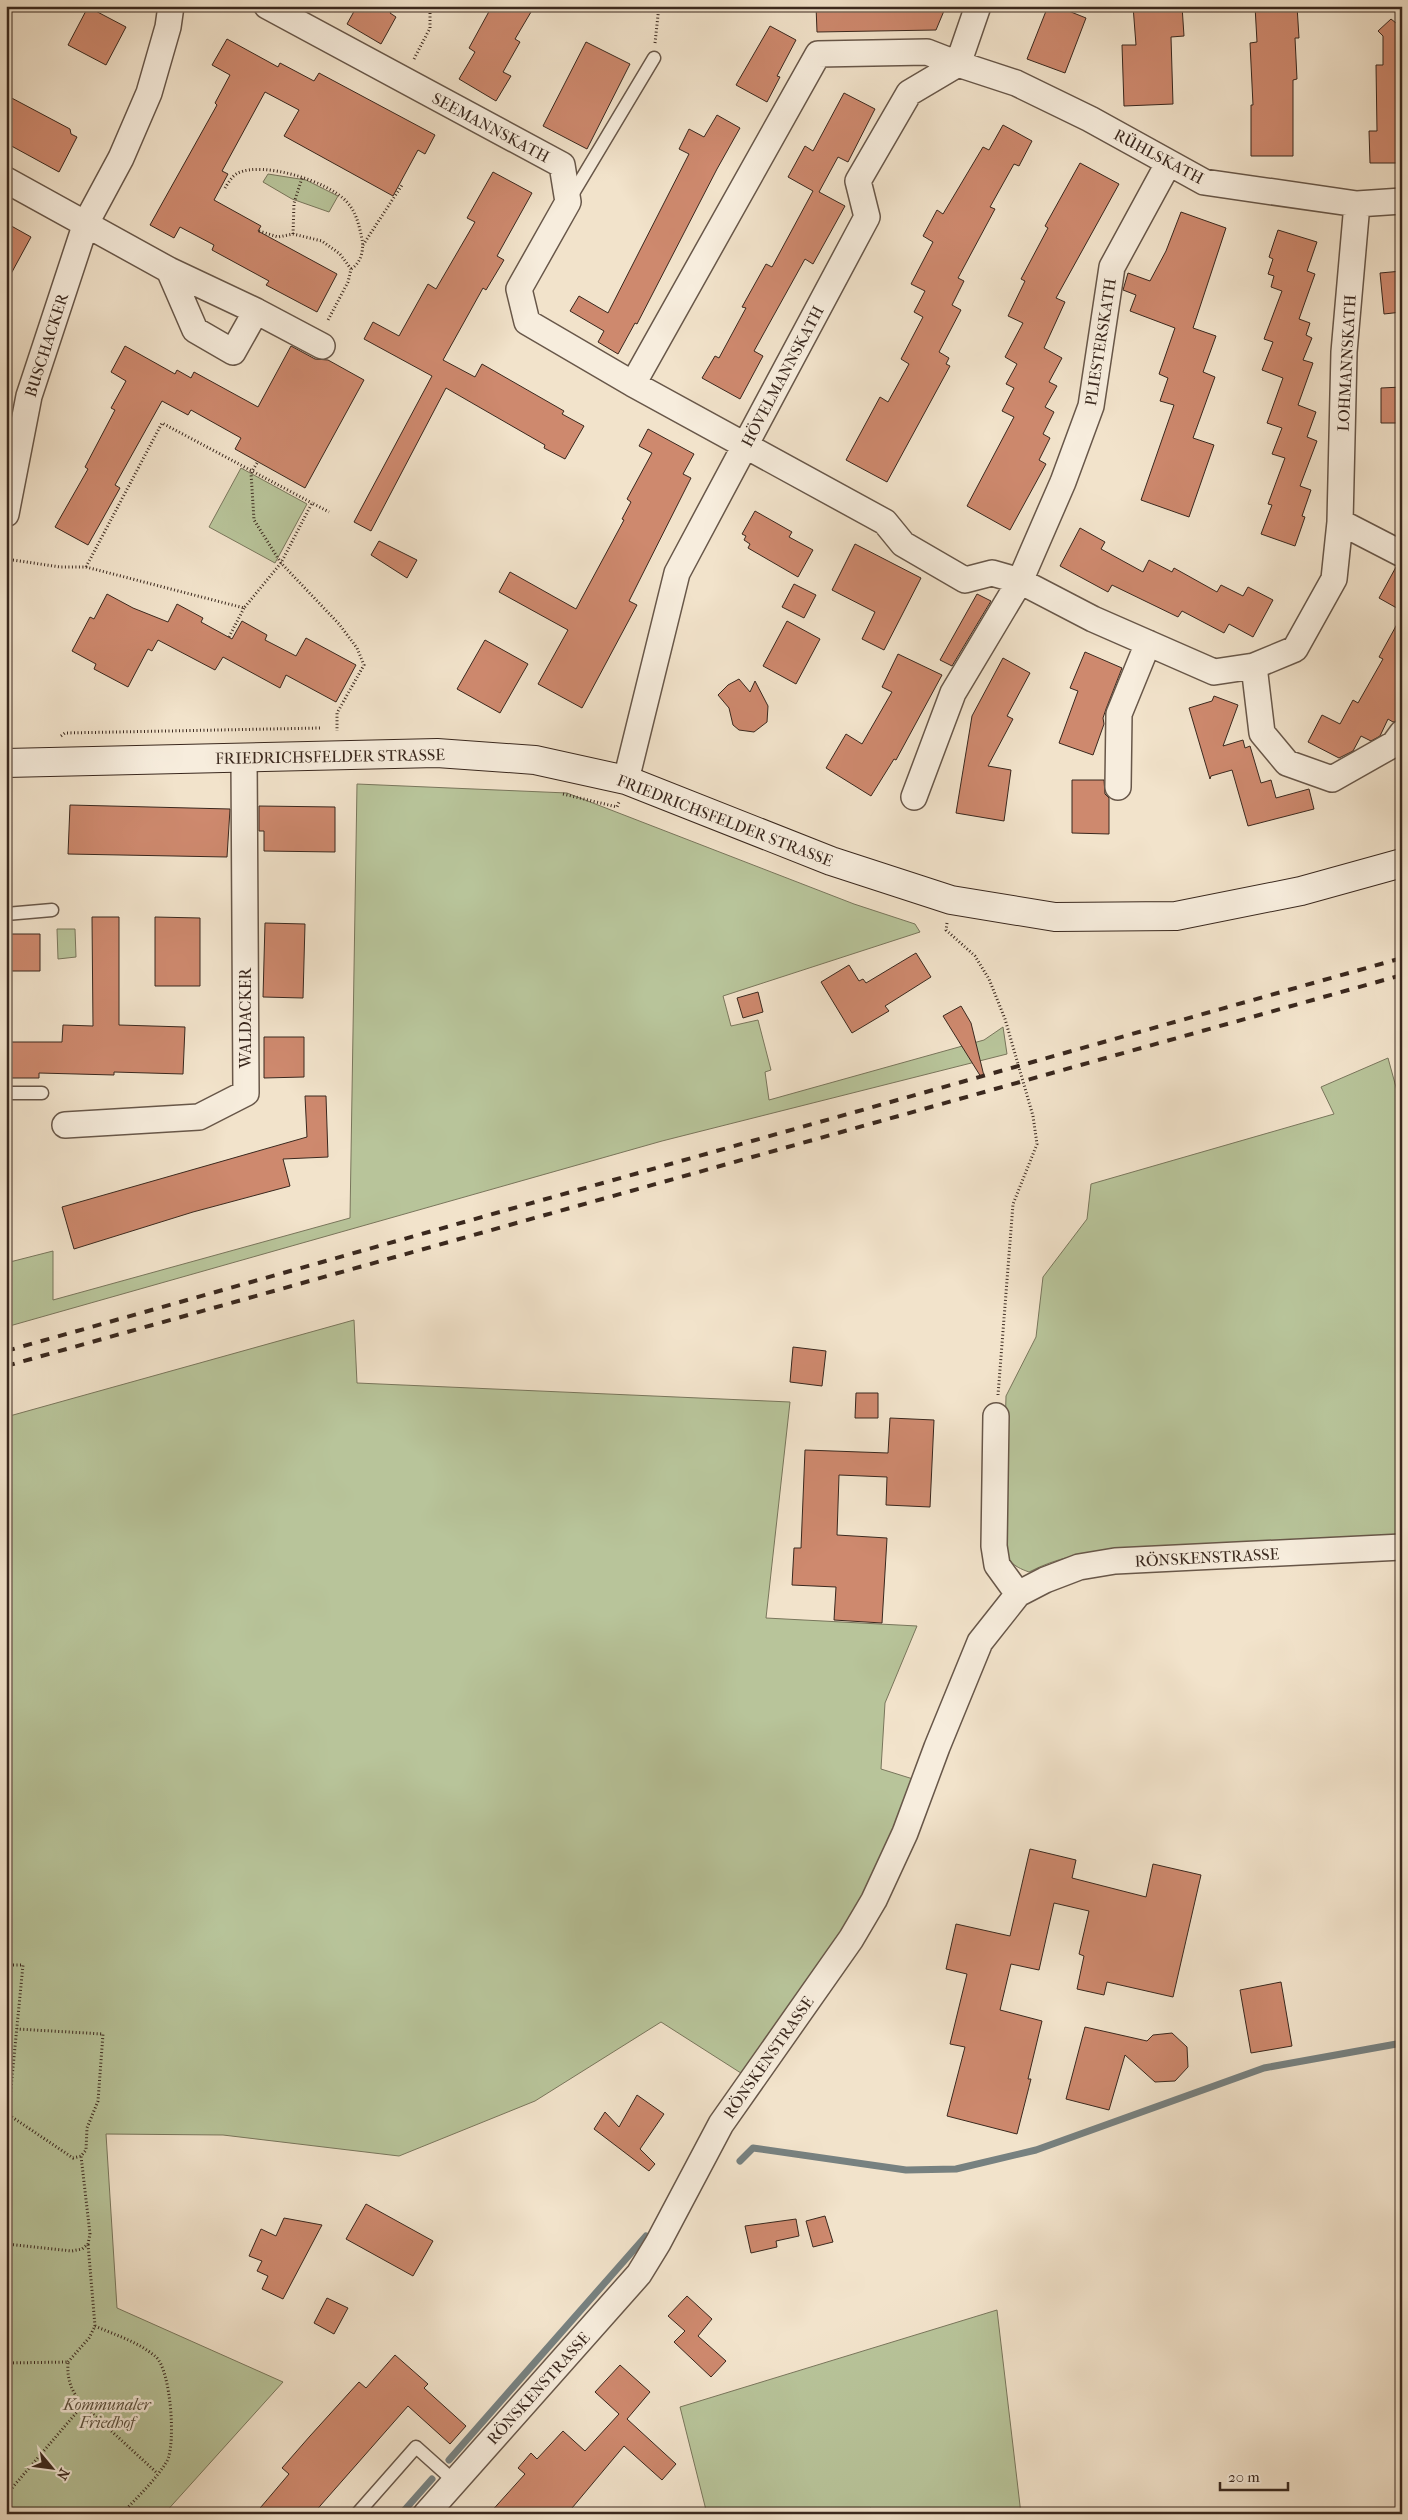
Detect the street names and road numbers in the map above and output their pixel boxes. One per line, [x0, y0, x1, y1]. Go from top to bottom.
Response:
street label: SEEMANNSKATH [429, 88, 553, 167]
street label: RÜHLSKATH [1111, 125, 1207, 188]
street label: PLIESTERSKATH [1081, 277, 1120, 407]
street label: BUSCHACKER [21, 289, 73, 400]
street label: LOHMANNSKATH [1333, 294, 1360, 432]
street label: HÖVELMANNSKATH [737, 302, 828, 450]
street label: FRIEDRICHSFELDER STRASSE [215, 745, 445, 768]
street label: FRIEDRICHSFELDER STRASSE [614, 770, 836, 871]
street label: WALDACKER [236, 966, 255, 1069]
street label: RÖNSKENSTRASSE [1134, 1544, 1280, 1571]
street label: RÖNSKENSTRASSE [719, 1992, 818, 2122]
street label: RÖNSKENSTRASSE [483, 2328, 594, 2448]

